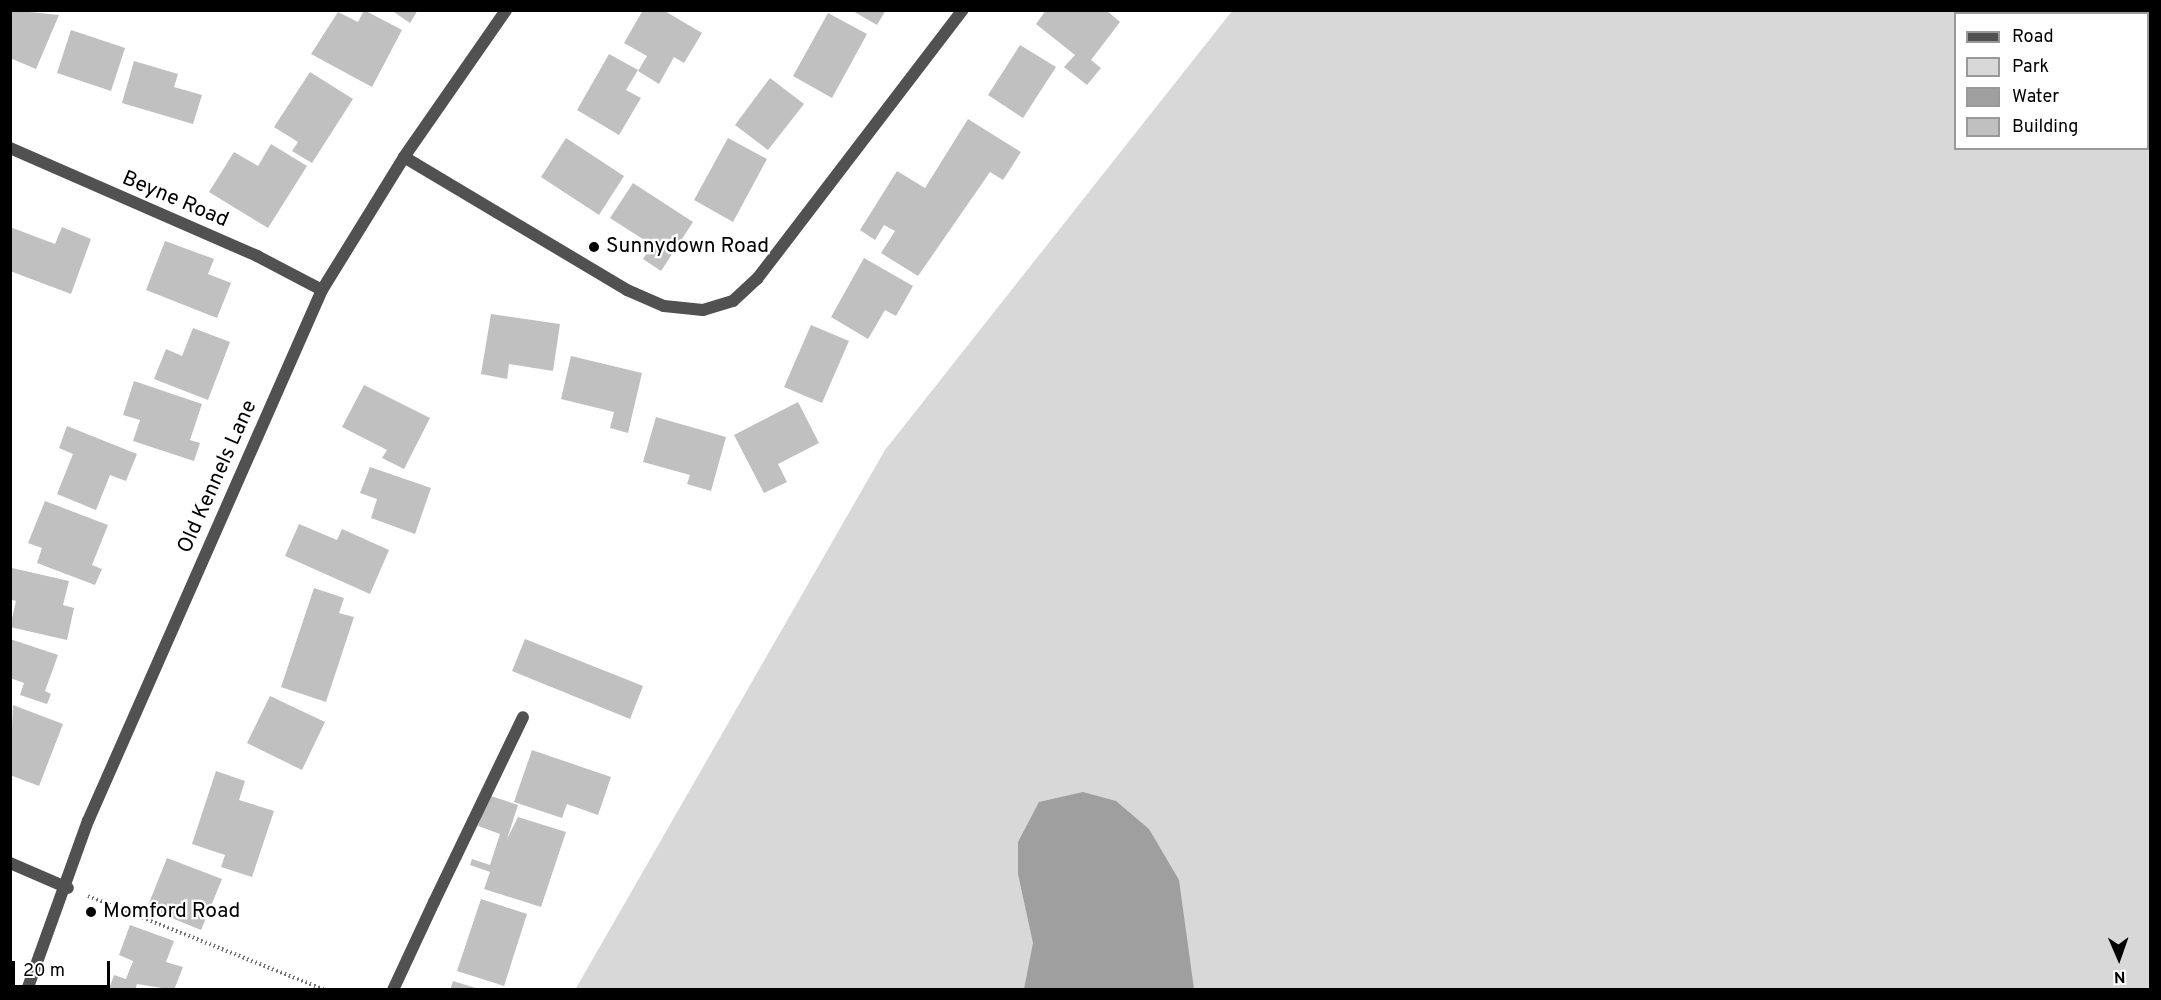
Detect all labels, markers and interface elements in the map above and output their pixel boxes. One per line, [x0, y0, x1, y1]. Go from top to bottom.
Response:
legend [1954, 12, 2149, 150]
text: Road [2012, 26, 2054, 49]
text: Park [2012, 56, 2049, 79]
text: Water [2012, 86, 2059, 109]
text: Building [2012, 116, 2078, 139]
street label: Beyne Road [118, 166, 232, 234]
place label: Sunnydown Road [606, 234, 769, 260]
marker: Sunnydown Road [587, 240, 601, 254]
street label: Old Kennels Lane [173, 397, 263, 557]
place label: Momford Road [103, 899, 240, 925]
marker: Momford Road [84, 905, 98, 919]
north arrow [2089, 928, 2149, 988]
scale bar [15, 949, 112, 987]
text: 20 m [23, 960, 65, 983]
text: N [2114, 966, 2126, 986]

